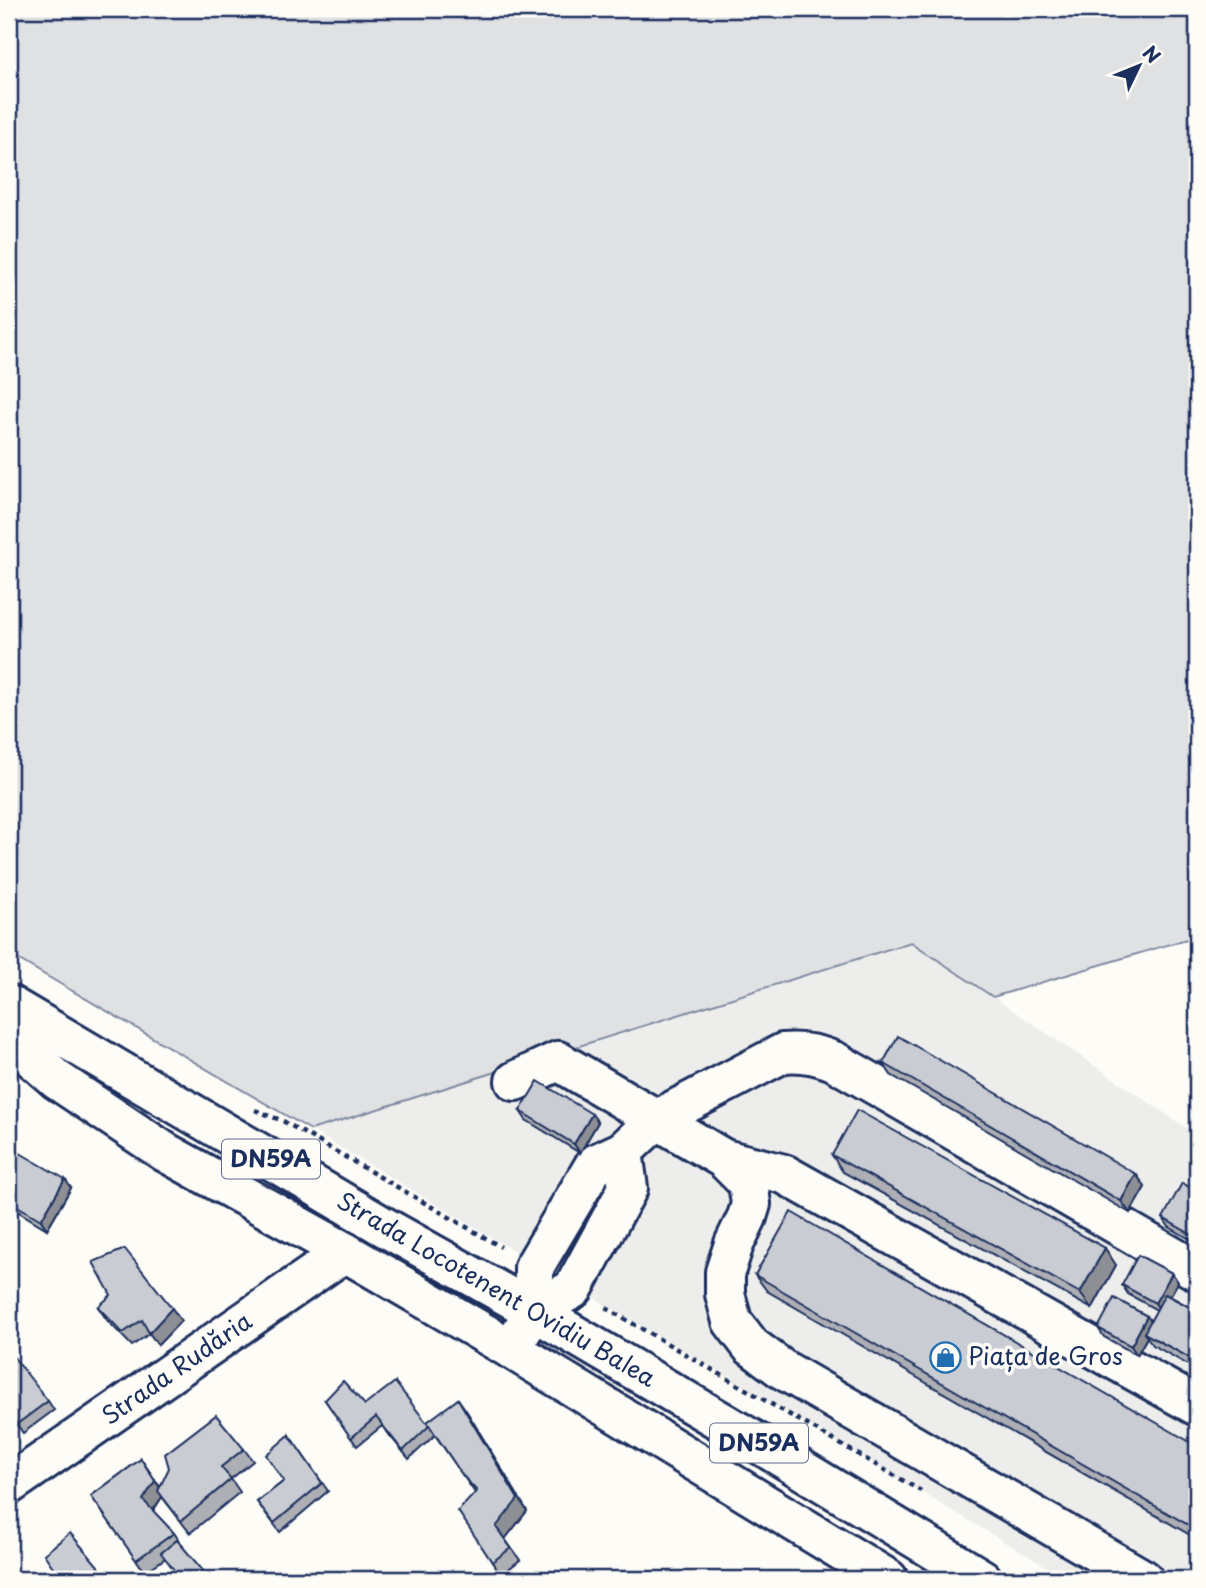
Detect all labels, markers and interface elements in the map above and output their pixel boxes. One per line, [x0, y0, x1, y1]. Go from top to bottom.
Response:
north arrow [1104, 32, 1174, 102]
text: N [1137, 39, 1168, 69]
road number: DN59A [222, 1140, 320, 1178]
street label: Strada Locotenent Ovidiu Balea [331, 1182, 664, 1395]
street label: Strada Rudăria [94, 1302, 259, 1433]
place label: Piața de Gros [968, 1337, 1123, 1373]
shop icon: Piața de Gros [928, 1340, 962, 1374]
road number: DN59A [710, 1424, 808, 1462]

